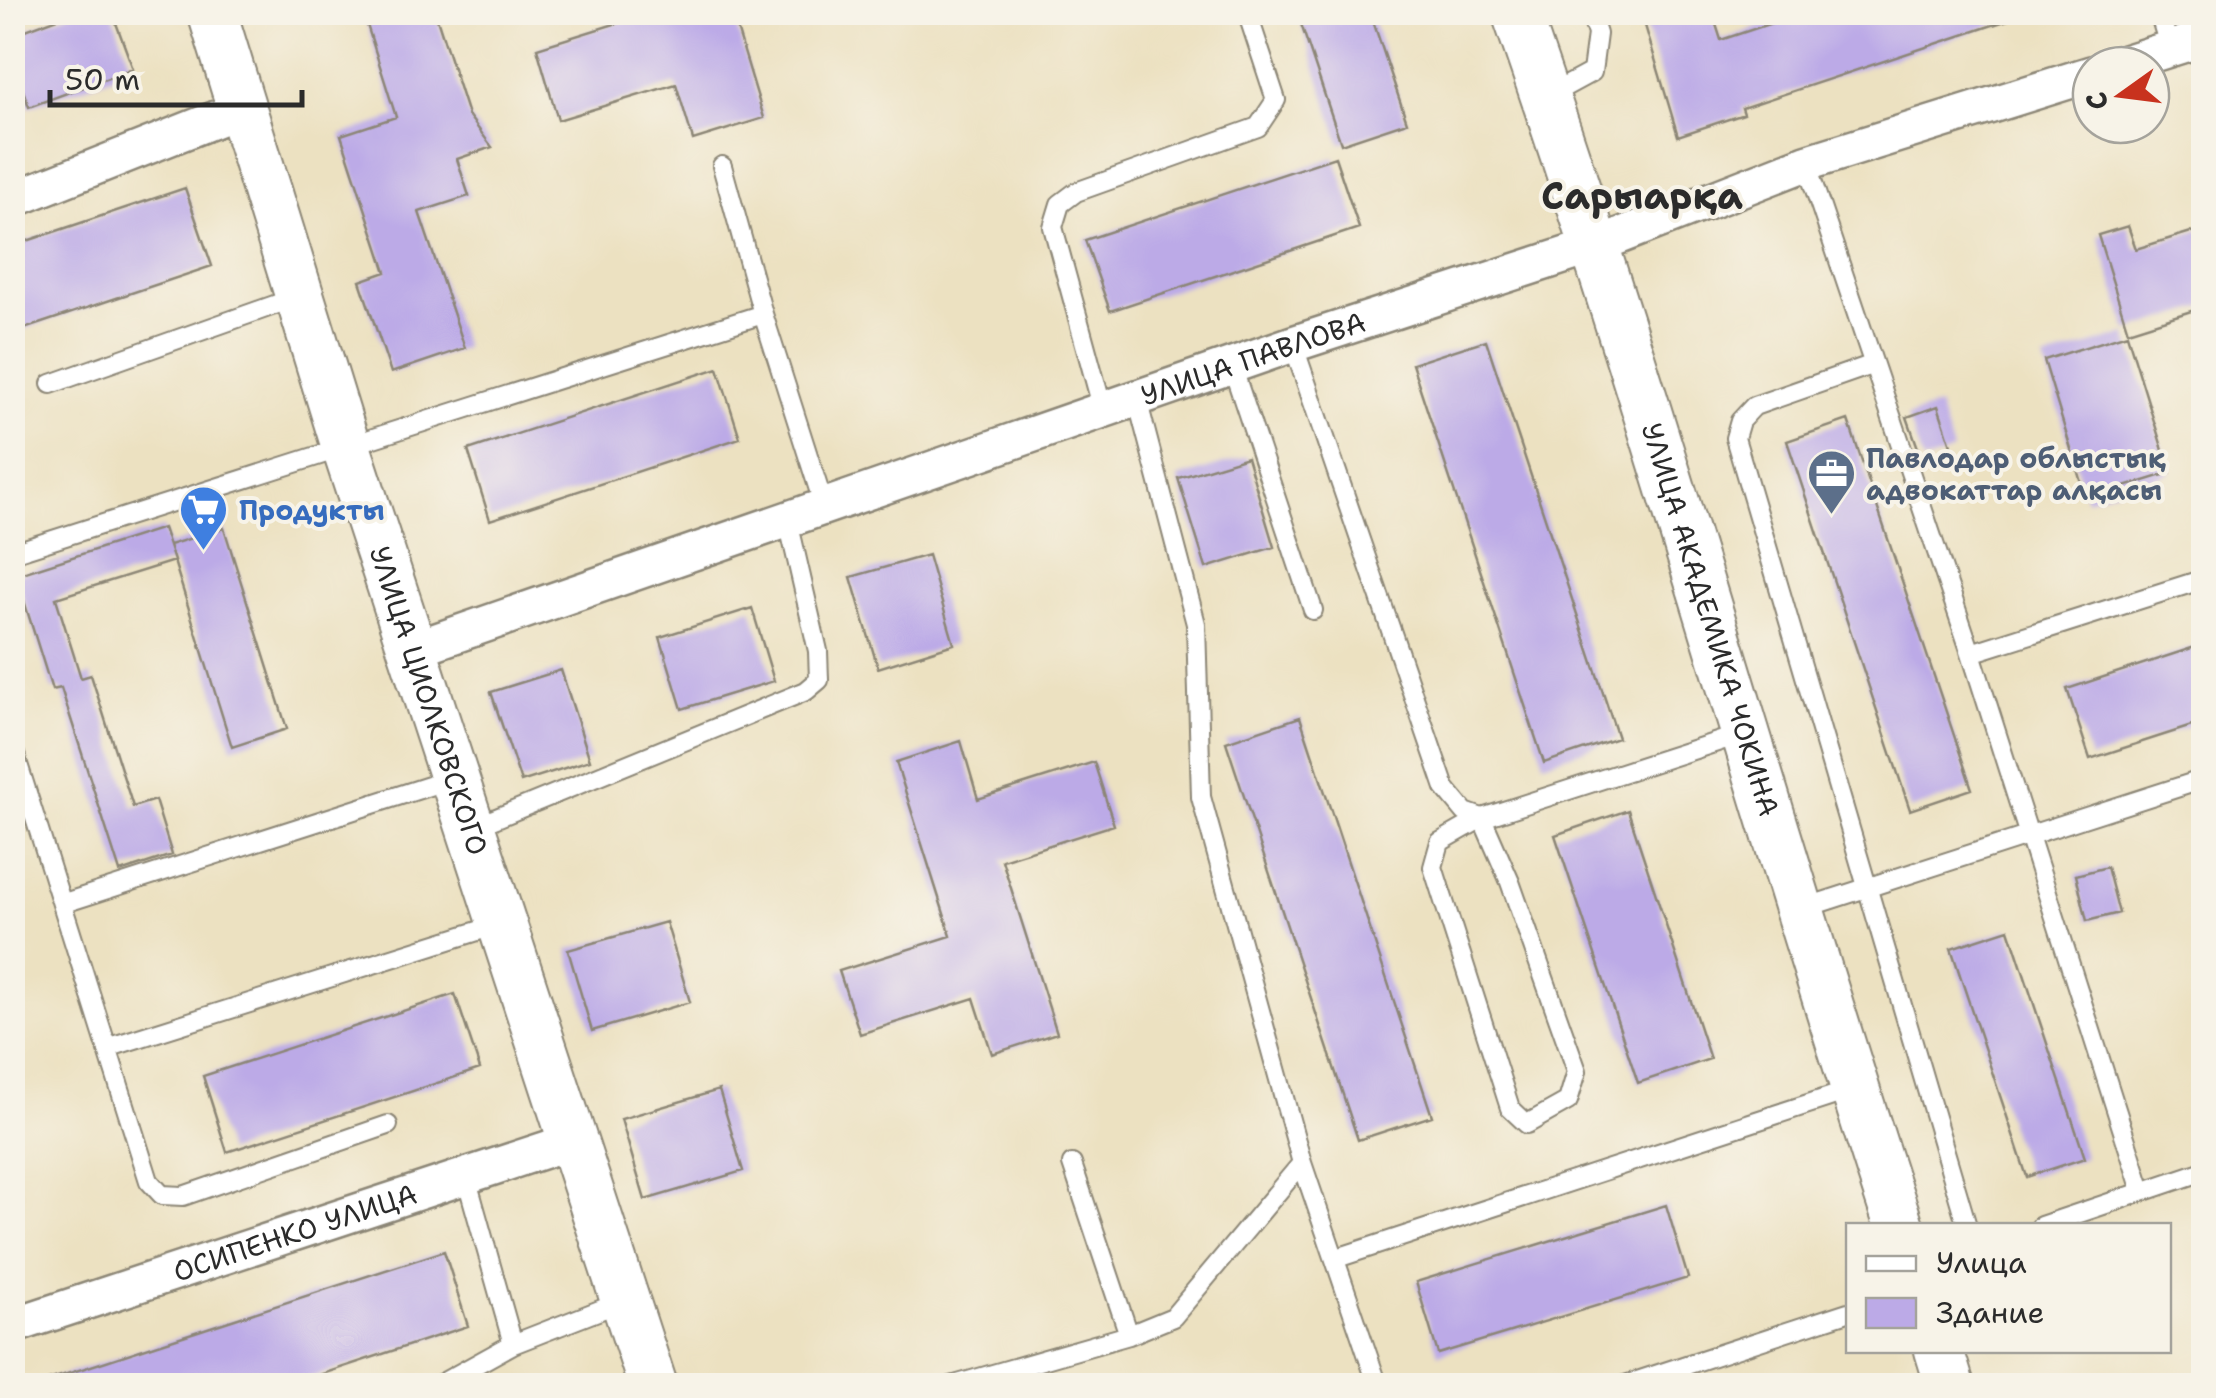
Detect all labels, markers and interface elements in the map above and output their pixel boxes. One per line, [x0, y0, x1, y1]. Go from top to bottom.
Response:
scale bar [50, 45, 302, 107]
north arrow [2071, 45, 2171, 145]
text: 50 m [65, 59, 140, 100]
text: С [2076, 88, 2117, 114]
district label: Сарыарқа [1541, 170, 1743, 221]
street label: УЛИЦА ПАВЛОВА [1136, 303, 1370, 414]
street label: УЛИЦА АКАДЕМИКА ЧОКИНА [1633, 418, 1788, 821]
place label: Павлодар облыстық адвокаттар алқасы [1866, 439, 2166, 509]
office icon: Павлодар облыстық адвокаттар алқасы [1805, 448, 1857, 516]
supermarket icon: Продукты [178, 484, 230, 552]
place label: Продукты [239, 491, 385, 529]
street label: УЛИЦА ЦИОЛКОВСКОГО [361, 541, 497, 860]
street label: ОСИПЕНКО УЛИЦА [168, 1175, 422, 1290]
legend [1846, 1223, 2171, 1353]
text: Улица [1936, 1242, 2027, 1283]
text: Здание [1936, 1292, 2045, 1333]

